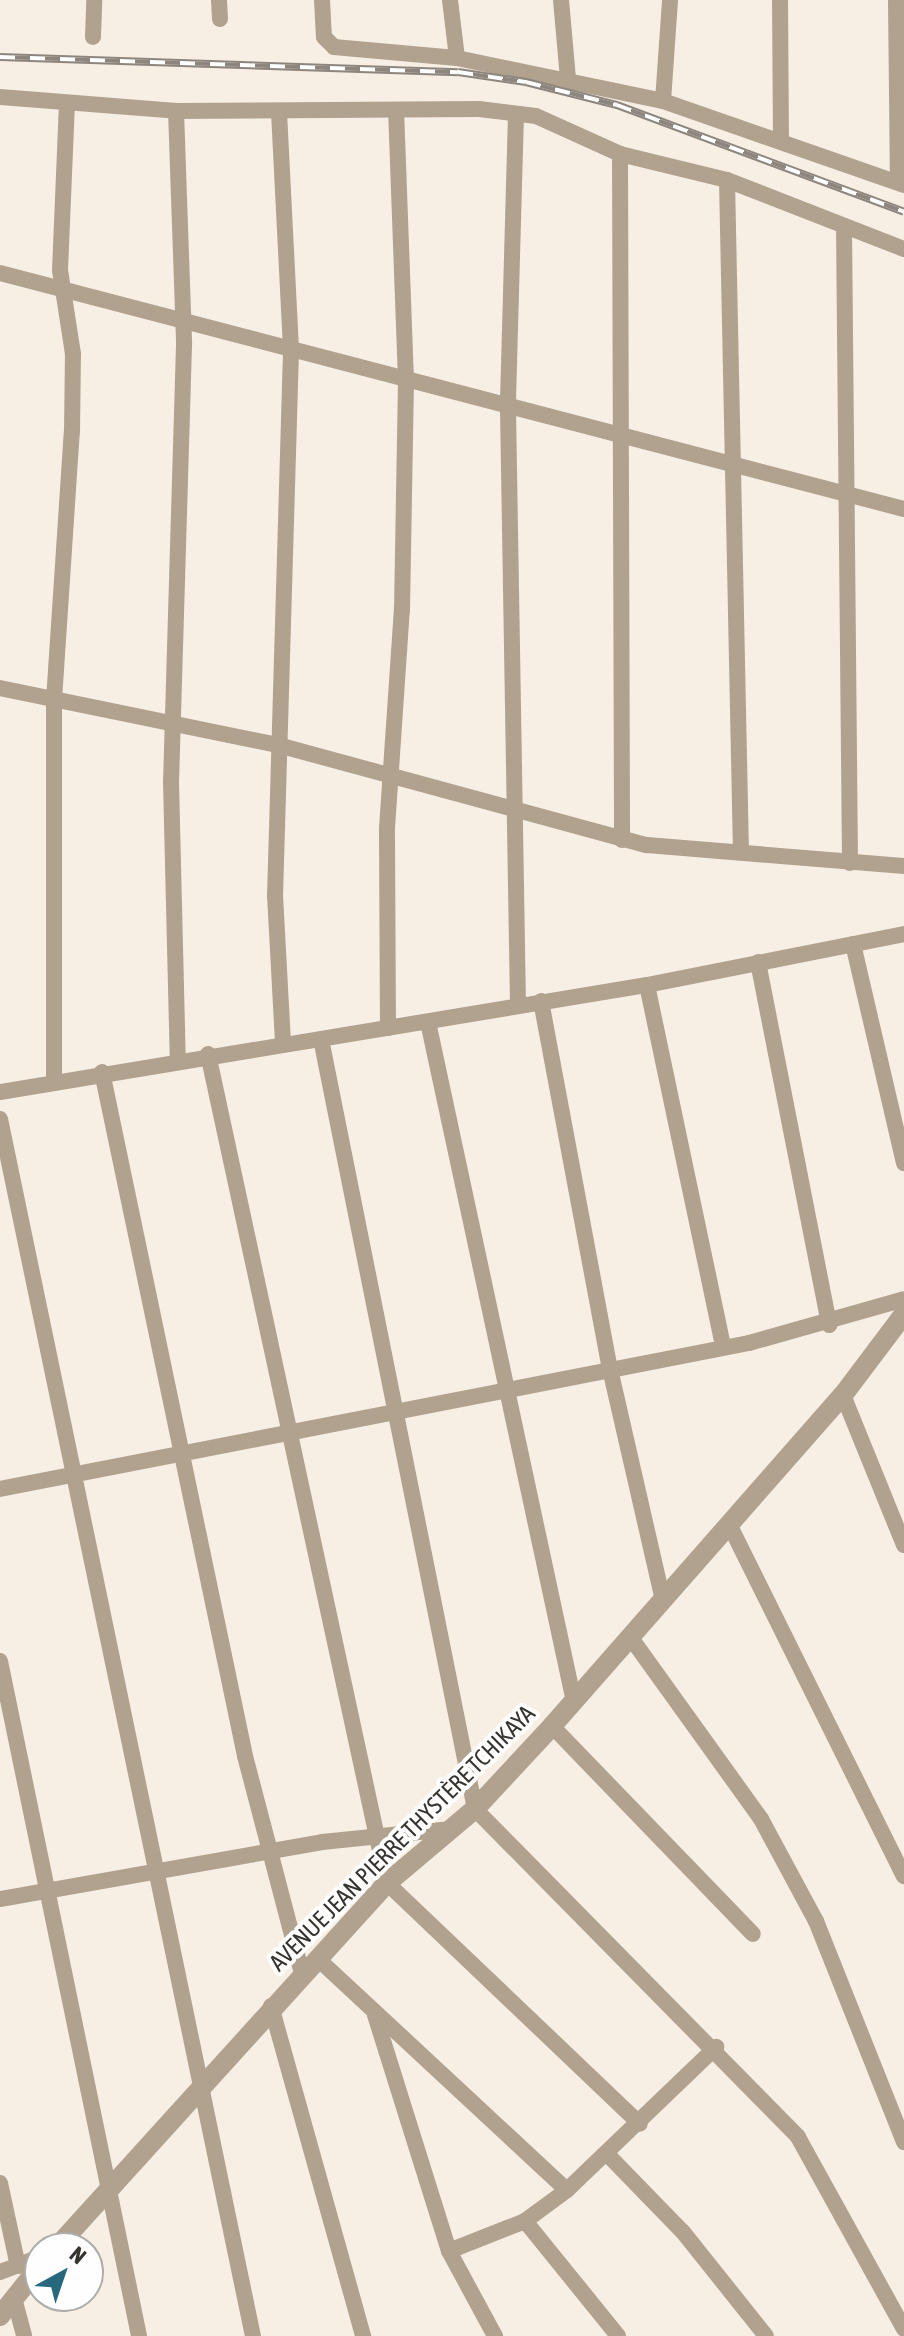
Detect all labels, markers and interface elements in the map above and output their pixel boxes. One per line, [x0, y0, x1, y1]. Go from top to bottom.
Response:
street label: AVENUE JEAN PIERRE THYSTÈRE TCHIKAYA [263, 1699, 541, 1977]
north arrow [24, 2232, 104, 2312]
text: N [65, 2241, 91, 2269]

